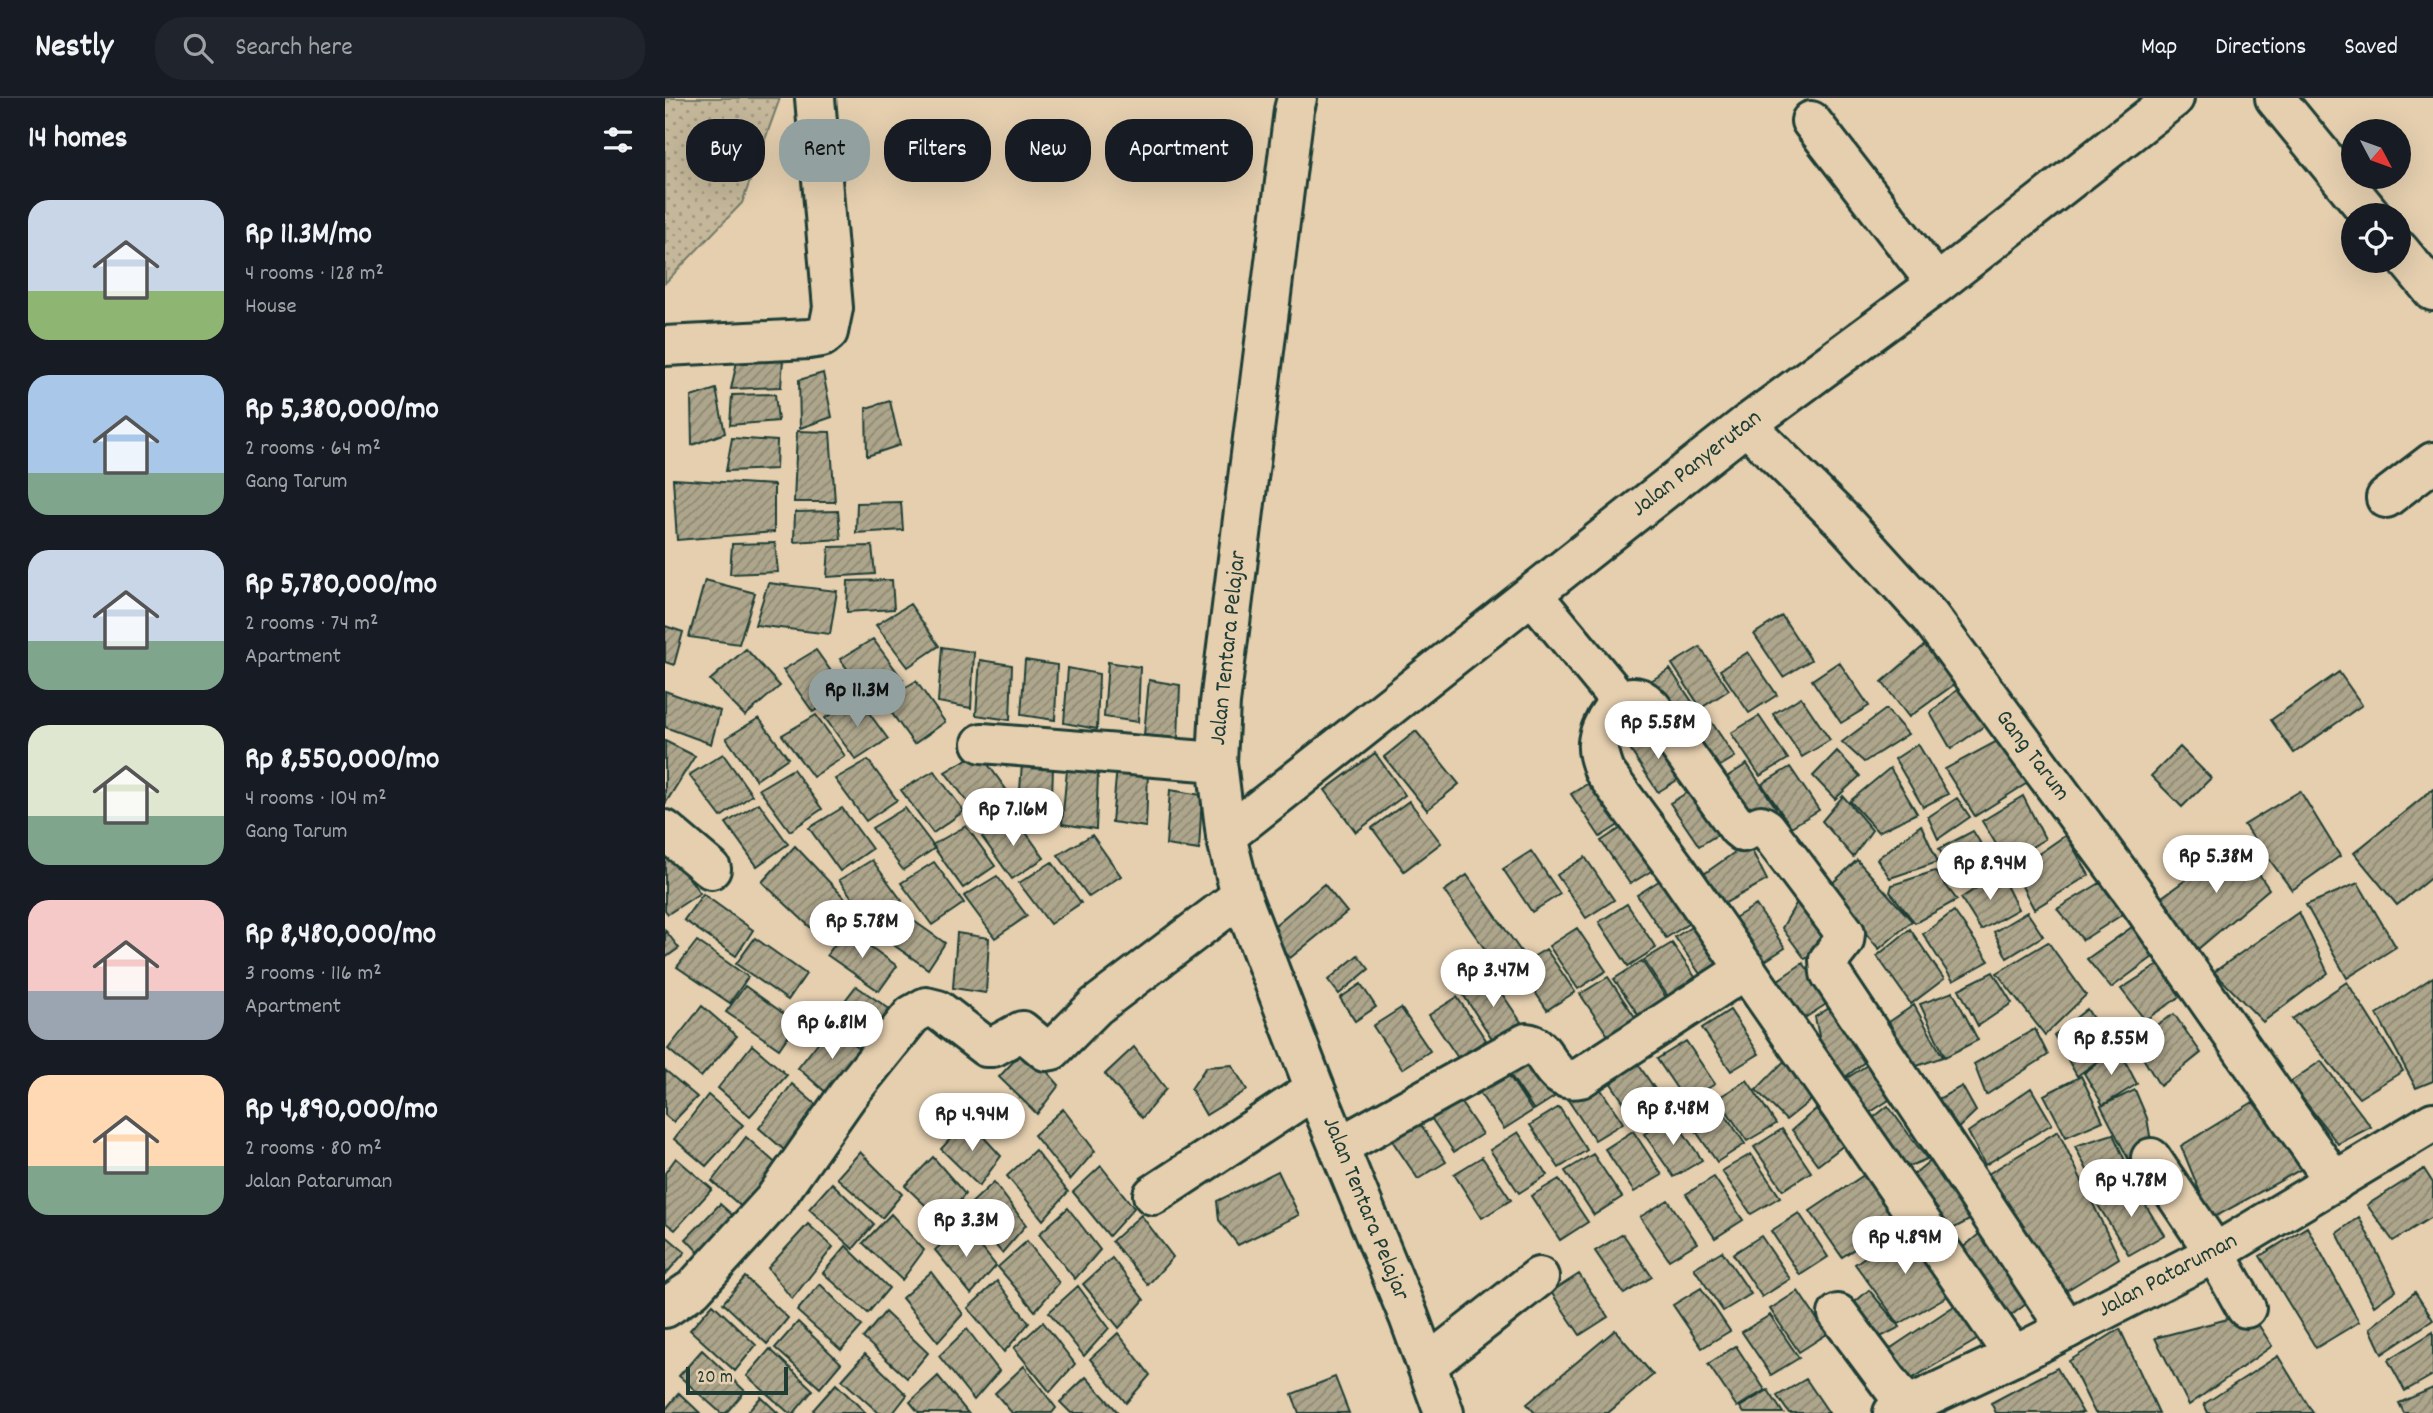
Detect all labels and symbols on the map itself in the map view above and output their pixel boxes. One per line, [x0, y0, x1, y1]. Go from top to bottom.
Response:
north arrow [2341, 119, 2411, 189]
street label: Jalan Panyerutan [1624, 402, 1770, 526]
street label: Jalan Tentara Pelajar [1202, 549, 1256, 747]
pin: Rp 11.3M [785, 670, 929, 729]
pin: Rp 5.58M [1586, 702, 1730, 761]
street label: Gang Tarum [1986, 703, 2078, 809]
pin: Rp 7.16M [941, 788, 1085, 848]
pin: Rp 5.38M [2144, 836, 2288, 895]
pin: Rp 8.94M [1918, 842, 2062, 902]
pin: Rp 5.78M [790, 900, 934, 960]
pin: Rp 3.47M [1421, 950, 1565, 1009]
pin: Rp 6.81M [760, 1002, 904, 1061]
pin: Rp 8.55M [2039, 1018, 2183, 1077]
pin: Rp 8.48M [1601, 1088, 1745, 1147]
pin: Rp 4.94M [900, 1094, 1044, 1153]
street label: Jalan Tentara Pelajar [1313, 1112, 1417, 1306]
pin: Rp 4.78M [2059, 1160, 2203, 1219]
pin: Rp 3.3M [901, 1200, 1031, 1259]
pin: Rp 4.89M [1833, 1216, 1977, 1276]
street label: Jalan Pataruman [2092, 1225, 2244, 1327]
scale bar [686, 1364, 787, 1396]

